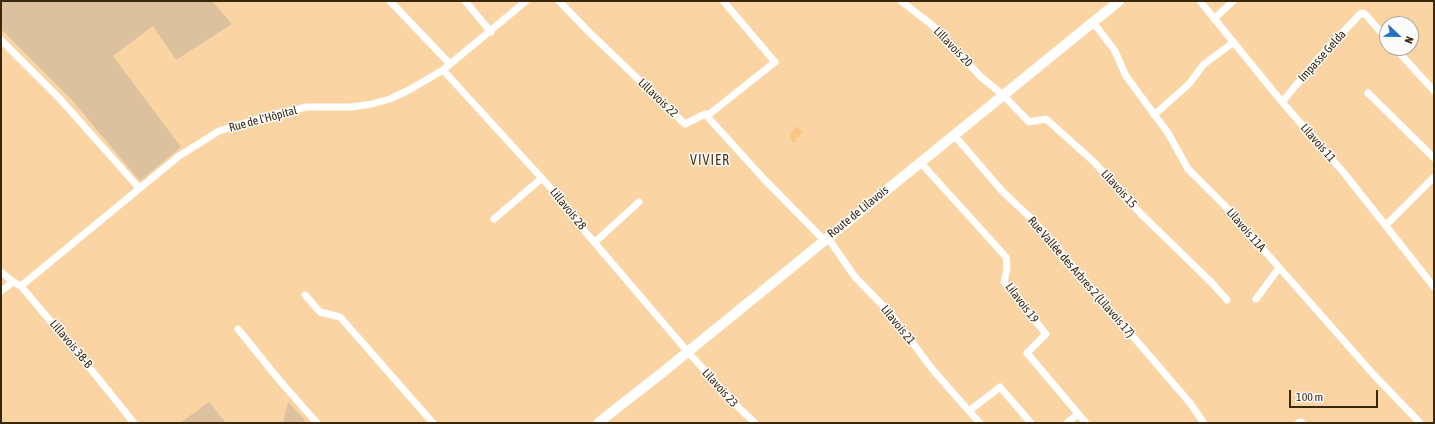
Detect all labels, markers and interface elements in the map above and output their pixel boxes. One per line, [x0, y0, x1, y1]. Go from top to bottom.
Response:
north arrow [1379, 16, 1419, 56]
street label: Lillavois 20 [931, 24, 975, 70]
street label: Impasse Gelda [1295, 27, 1349, 85]
text: N [1402, 35, 1416, 45]
street label: Lillavois 22 [635, 76, 681, 120]
street label: Rue de l'Hôpital [227, 103, 299, 135]
street label: Lilavois 11 [1297, 121, 1339, 165]
district label: VIVIER [690, 153, 730, 169]
street label: Lilavois 15 [1098, 167, 1140, 211]
street label: Route de Lilavois [825, 183, 891, 241]
street label: Lillavois 28 [547, 185, 589, 233]
street label: Lilavois 11A [1223, 205, 1269, 255]
street label: Rue Vallée des Arbres 2 (Lilavois 17) [1025, 214, 1137, 340]
street label: Lilavois 19 [1002, 280, 1042, 326]
street label: Lilavois 21 [878, 302, 918, 348]
street label: Lillavois 38-B [47, 317, 95, 371]
street label: Lilavois 23 [699, 366, 741, 410]
scale bar [1291, 382, 1380, 408]
text: 100 m [1296, 390, 1323, 404]

